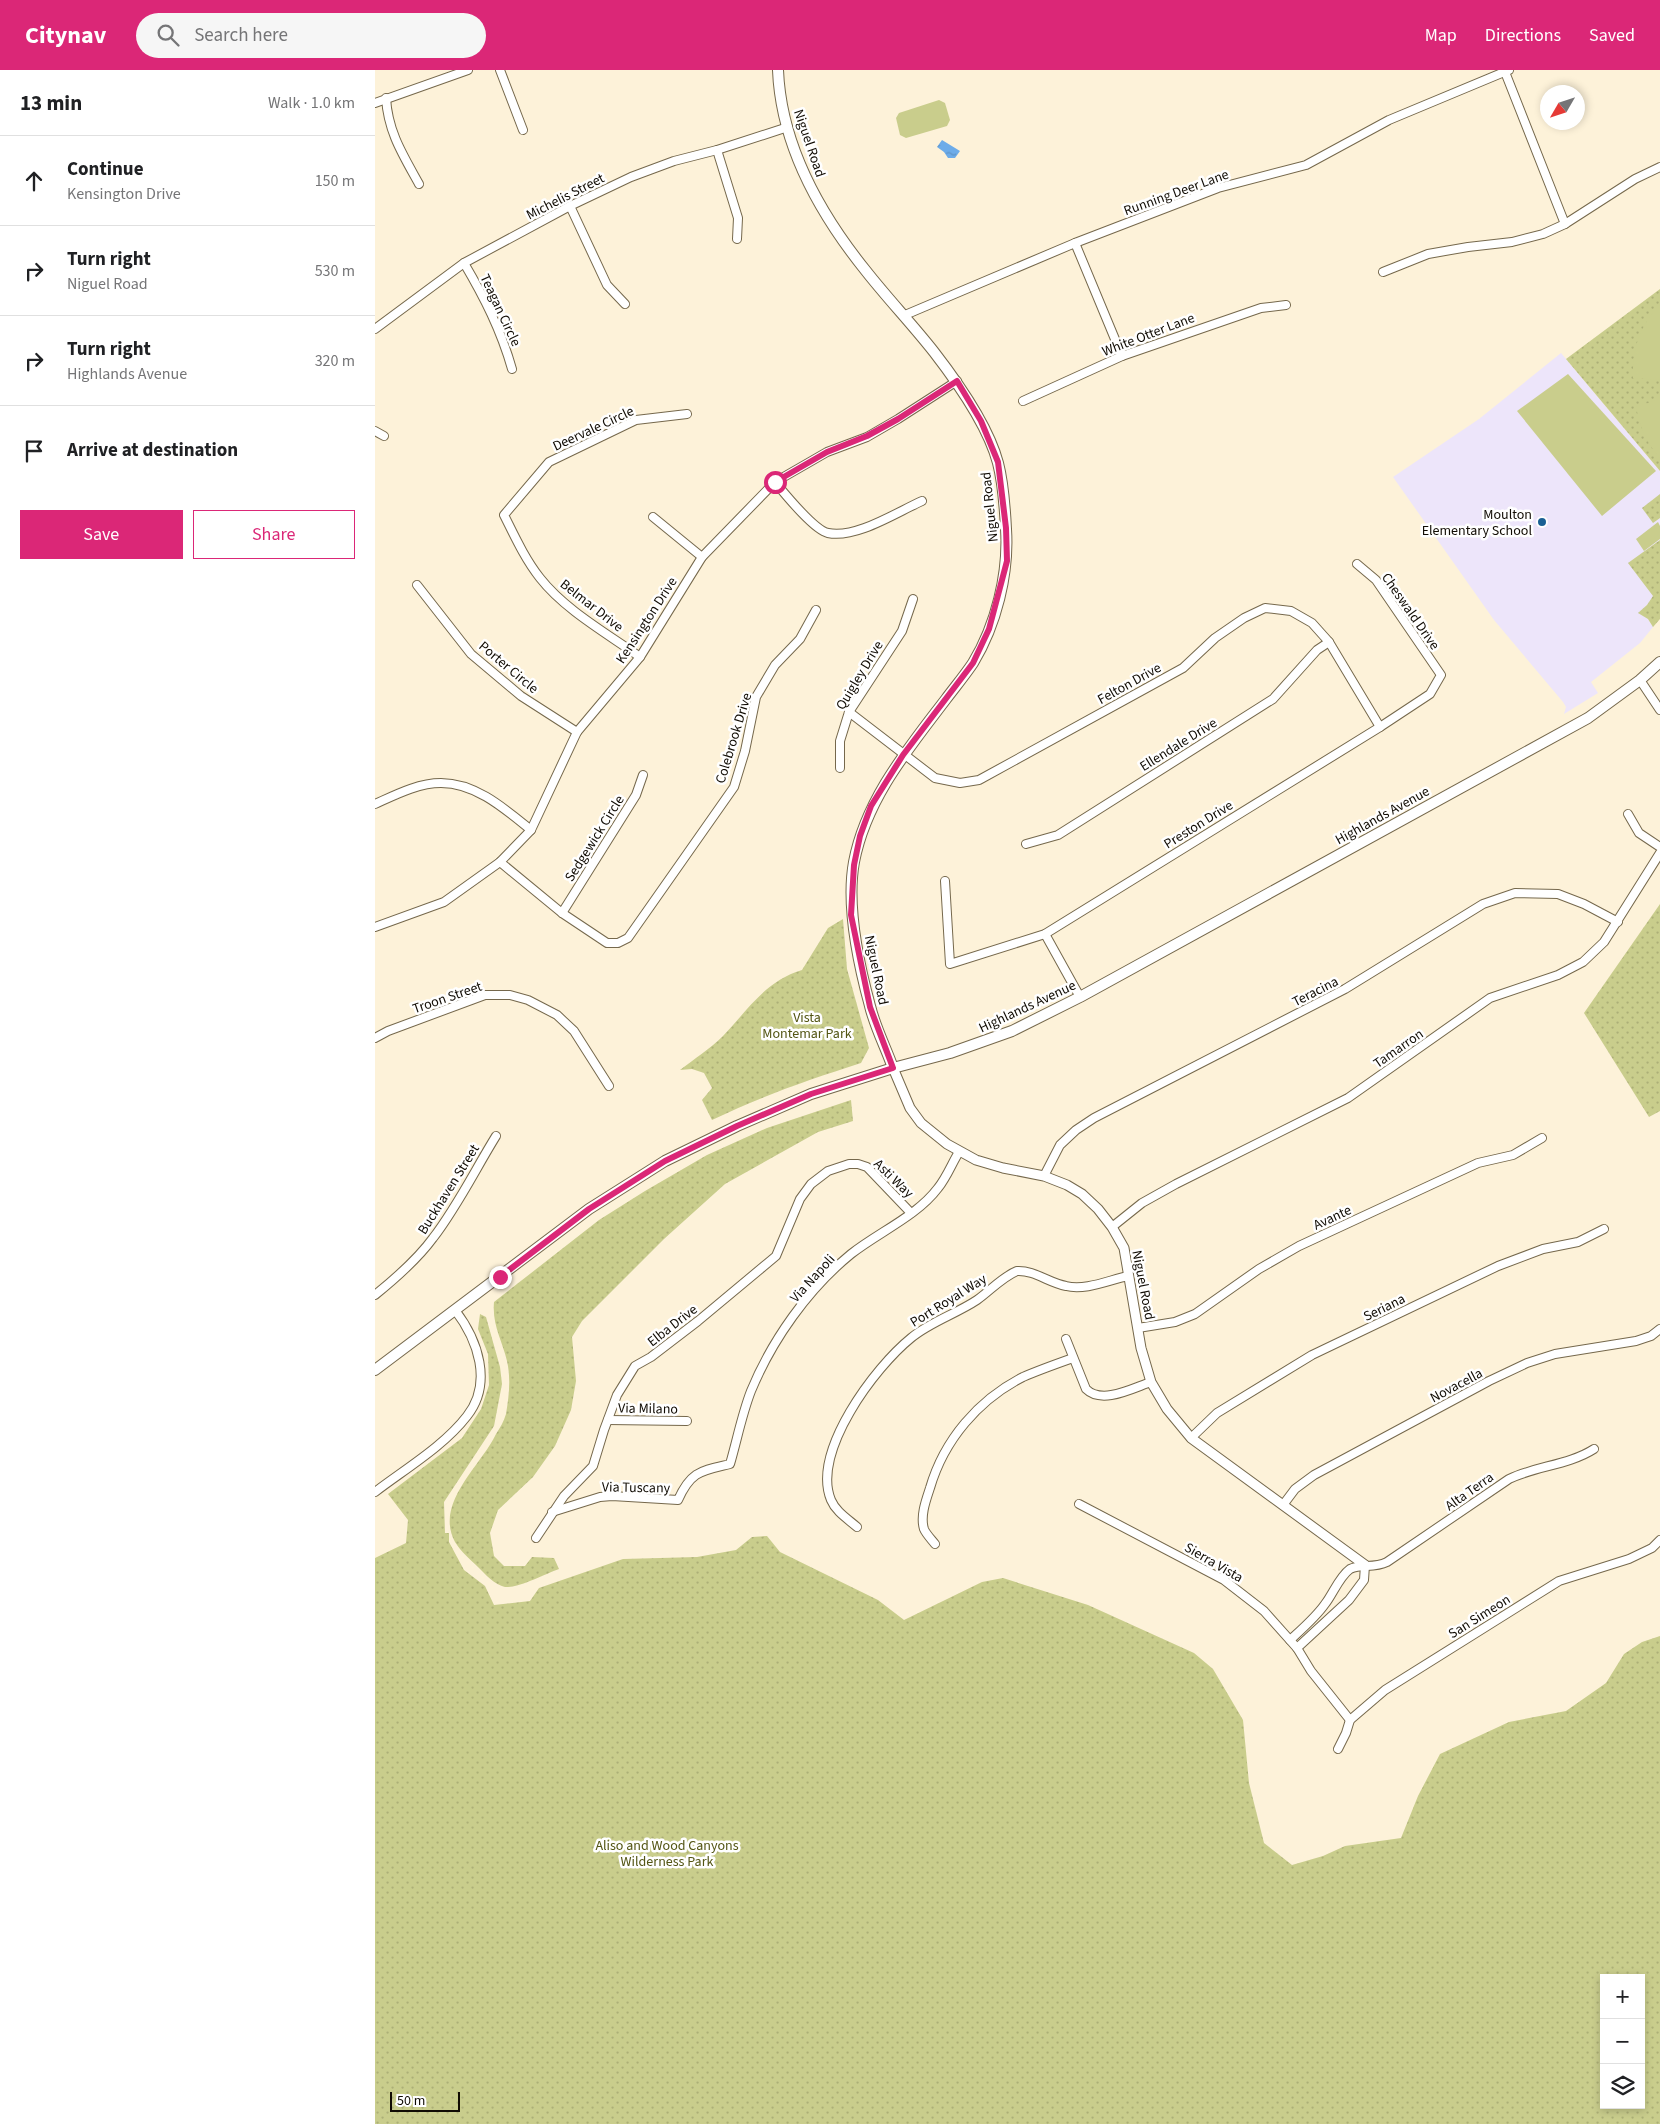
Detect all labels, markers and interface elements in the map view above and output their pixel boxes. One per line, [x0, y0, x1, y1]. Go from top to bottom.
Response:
search box [136, 13, 486, 58]
text: Citynav [25, 18, 106, 53]
icon: search [154, 21, 182, 49]
text: Search here [194, 22, 288, 49]
text: Map [1425, 23, 1457, 48]
text: Directions [1485, 23, 1561, 48]
text: Saved [1589, 23, 1635, 48]
north arrow [1540, 85, 1585, 130]
text: 13 min [20, 88, 82, 118]
text: Walk · 1.0 km [268, 92, 355, 114]
street label: Niguel Road [788, 107, 830, 180]
text: Continue [67, 156, 144, 183]
street label: Running Deer Lane [1121, 165, 1232, 221]
icon: ahead [20, 167, 48, 195]
street label: Michelis Street [523, 168, 608, 225]
text: 150 m [315, 170, 355, 192]
text: Kensington Drive [67, 183, 181, 205]
text: Turn right [67, 246, 151, 273]
icon: right [20, 257, 48, 285]
text: 530 m [315, 260, 355, 282]
street label: Teagan Circle [475, 271, 526, 350]
text: Niguel Road [67, 273, 148, 295]
street label: White Otter Lane [1099, 308, 1198, 362]
text: Turn right [67, 336, 151, 363]
icon: right [20, 347, 48, 375]
text: 320 m [315, 350, 355, 372]
text: Highlands Avenue [67, 363, 187, 385]
street label: Deervale Circle [550, 401, 637, 456]
icon: arrive [20, 437, 48, 465]
text: Arrive at destination [67, 437, 238, 464]
route start [764, 471, 787, 494]
street label: Niguel Road [976, 471, 1004, 543]
place label: Moulton Elementary School [1422, 505, 1532, 541]
button: Save [20, 510, 183, 559]
button: Share [193, 510, 355, 559]
marker: Moulton Elementary School [1536, 516, 1548, 528]
street label: Cheswald Drive [1376, 569, 1444, 654]
street label: Kensington Drive [611, 573, 682, 668]
street label: Belmar Drive [556, 575, 627, 637]
street label: Porter Circle [474, 637, 542, 699]
street label: Quigley Drive [831, 637, 888, 714]
street label: Felton Drive [1094, 658, 1165, 710]
street label: Colebrook Drive [711, 690, 757, 786]
street label: Ellendale Drive [1136, 713, 1221, 777]
street label: Highlands Avenue [1332, 782, 1433, 850]
street label: Sedgewick Circle [560, 791, 630, 886]
street label: Preston Drive [1160, 796, 1237, 854]
street label: Niguel Road [859, 934, 893, 1007]
street label: Teracina [1289, 972, 1342, 1012]
street label: Highlands Avenue [976, 976, 1079, 1038]
street label: Troon Street [410, 977, 485, 1019]
park label: Vista Montemar Park [762, 1008, 852, 1044]
street label: Tamarron [1369, 1024, 1428, 1073]
street label: Buckhaven Street [413, 1140, 485, 1238]
street label: Asti Way [869, 1155, 918, 1203]
street label: Avante [1310, 1200, 1355, 1235]
street label: Niguel Road [1126, 1249, 1160, 1322]
street label: Via Napoli [786, 1250, 840, 1307]
route end [489, 1266, 512, 1289]
street label: Port Royal Way [906, 1269, 991, 1332]
street label: Seriana [1360, 1289, 1409, 1327]
street label: Elba Drive [643, 1300, 702, 1352]
street label: Novacella [1427, 1364, 1486, 1408]
street label: Via Milano [618, 1398, 678, 1420]
street label: Alta Terra [1441, 1468, 1498, 1516]
street label: Via Tuscany [602, 1477, 671, 1499]
street label: Sierra Vista [1180, 1538, 1247, 1588]
street label: San Simeon [1445, 1590, 1514, 1644]
park label: Aliso and Wood Canyons Wilderness Park [595, 1836, 739, 1872]
map controls [1600, 1974, 1645, 2109]
button: + [1600, 1974, 1645, 2019]
button: − [1600, 2019, 1645, 2064]
button: layers [1600, 2064, 1645, 2109]
scale bar [390, 2089, 460, 2112]
text: 50 m [397, 2091, 425, 2111]

